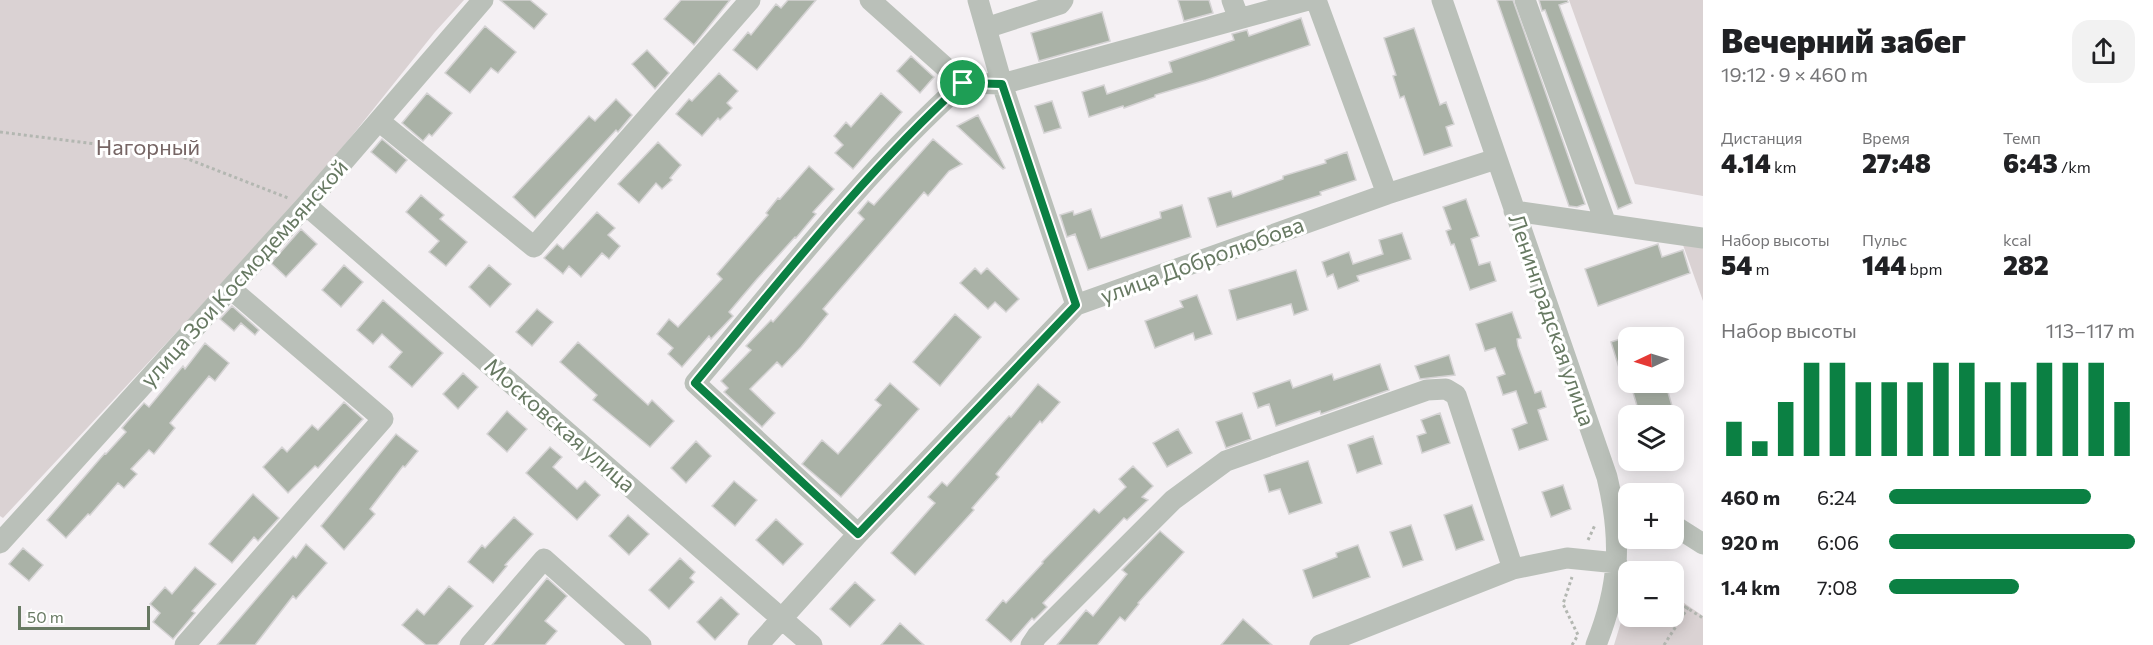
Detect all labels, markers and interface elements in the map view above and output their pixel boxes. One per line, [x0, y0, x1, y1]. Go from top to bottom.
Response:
text: Вечерний забег [1721, 19, 1966, 60]
button: share [2072, 20, 2135, 83]
pin [937, 57, 988, 108]
text: 19:12 · 9 × 460 m [1721, 62, 1868, 86]
icon: arrive [946, 66, 979, 99]
text: Дистанция [1721, 128, 1802, 147]
text: Время [1862, 128, 1910, 147]
text: Темп [2003, 128, 2041, 147]
park label: Нагорный [96, 133, 200, 160]
text: 4.14 [1721, 147, 1771, 178]
text: 27:48 [1862, 147, 1931, 178]
text: 6:43 [2003, 147, 2058, 178]
street label: улица Зои Космодемьянской [134, 153, 353, 392]
text: km [1771, 157, 1797, 176]
text: /km [2058, 157, 2091, 176]
street label: улица Добролюбова [1097, 210, 1307, 309]
street label: Ленинградская улица [1503, 210, 1601, 429]
text: Набор высоты [1721, 230, 1830, 249]
text: Пульс [1862, 230, 1907, 249]
text: kcal [2003, 230, 2032, 249]
text: 54 [1721, 249, 1752, 280]
text: 144 [1862, 249, 1906, 280]
text: 282 [2003, 249, 2049, 280]
text: m [1752, 259, 1769, 278]
text: bpm [1906, 259, 1942, 278]
text: Набор высоты [1721, 318, 1857, 342]
text: 113–117 m [2046, 318, 2135, 342]
north arrow [1618, 327, 1684, 393]
map controls [1618, 327, 1684, 627]
street label: Московская улица [479, 352, 641, 498]
button: layers [1618, 405, 1684, 471]
button: + [1618, 483, 1684, 549]
text: 460 m [1721, 485, 1780, 509]
text: 6:24 [1817, 485, 1857, 509]
text: 920 m [1721, 530, 1779, 554]
text: 6:06 [1817, 530, 1859, 554]
button: − [1618, 561, 1684, 627]
text: 1.4 km [1721, 575, 1780, 599]
text: 7:08 [1817, 575, 1857, 599]
scale bar [18, 603, 150, 630]
text: 50 m [27, 607, 64, 626]

